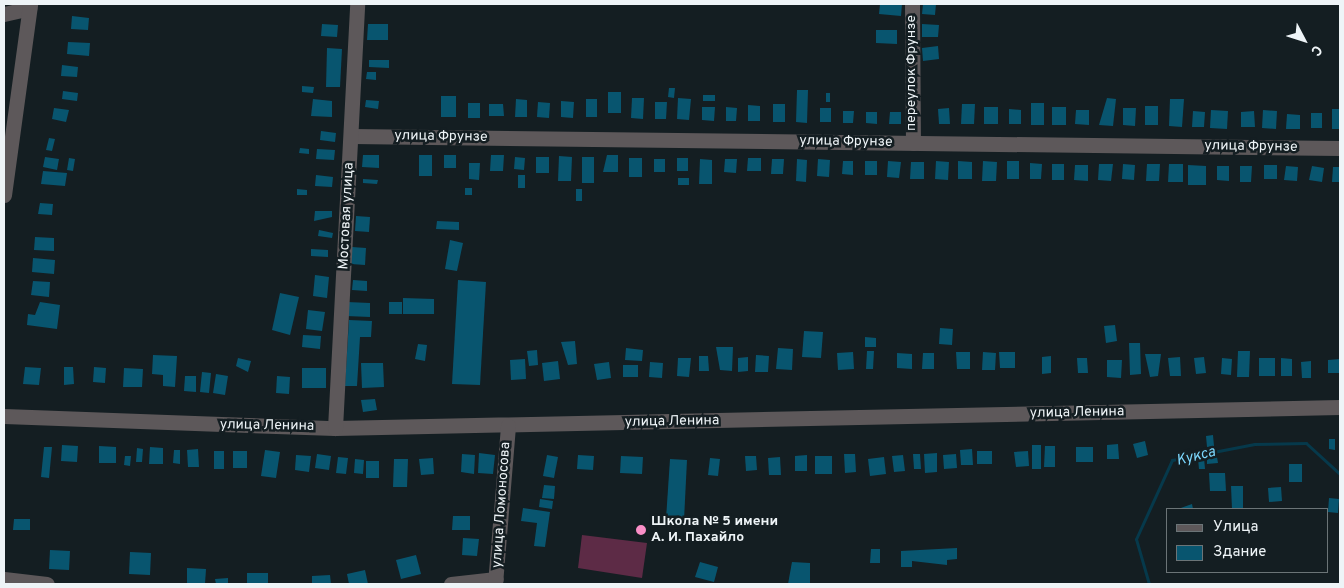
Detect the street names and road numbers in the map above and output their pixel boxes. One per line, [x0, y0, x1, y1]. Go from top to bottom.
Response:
street label: переулок Фрунзе [904, 15, 920, 131]
street label: улица Фрунзе [394, 128, 488, 146]
street label: улица Фрунзе [799, 133, 893, 151]
street label: улица Фрунзе [1204, 138, 1298, 156]
street label: Мостовая улица [336, 162, 358, 270]
street label: улица Ленина [1030, 404, 1124, 422]
street label: улица Ленина [625, 413, 719, 431]
street label: улица Ленина [220, 417, 314, 435]
street label: улица Ломоносова [489, 441, 515, 569]

